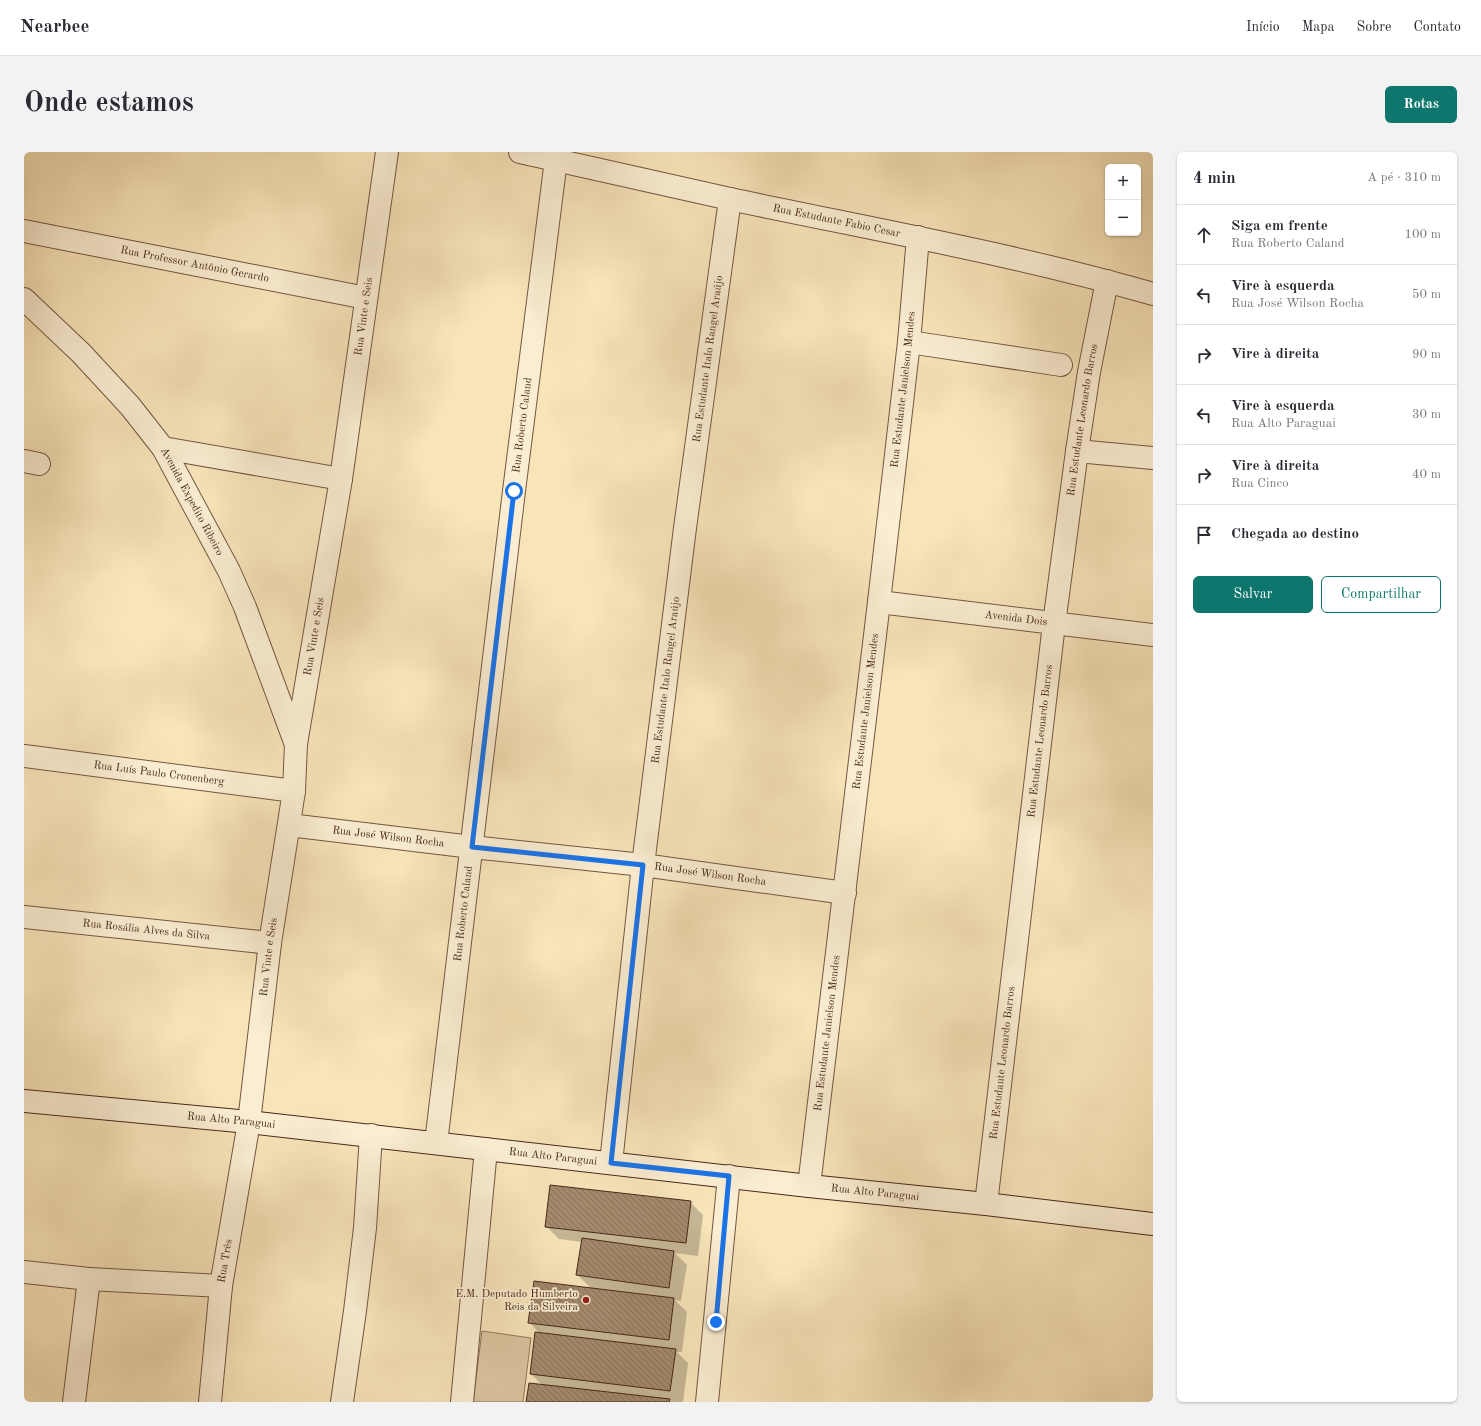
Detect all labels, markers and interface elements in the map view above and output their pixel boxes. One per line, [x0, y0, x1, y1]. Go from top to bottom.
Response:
text: Nearbee [20, 18, 89, 37]
text: Início [1246, 20, 1280, 34]
text: Mapa [1302, 20, 1334, 34]
text: Sobre [1356, 20, 1391, 34]
text: Contato [1413, 20, 1461, 34]
button: Rotas [1385, 86, 1457, 123]
text: Onde estamos [24, 90, 194, 118]
map controls [1105, 164, 1141, 236]
button: + [1105, 164, 1141, 200]
text: 4 min [1193, 170, 1236, 187]
text: A pé · 310 m [1367, 171, 1441, 184]
button: − [1105, 200, 1141, 236]
street label: Rua Estudante Fabio Cesar [772, 203, 902, 239]
text: Siga em frente [1231, 219, 1328, 234]
icon: ahead [1193, 224, 1215, 246]
text: 100 m [1404, 228, 1441, 241]
text: Rua Roberto Caland [1231, 237, 1345, 250]
street label: Rua Professor Antônio Gerardo [120, 245, 270, 284]
street label: Rua Estudante Italo Rangel Araújo [691, 275, 725, 443]
street label: Rua Vinte e Seis [353, 276, 375, 356]
text: Vire à esquerda [1231, 279, 1335, 294]
icon: left [1193, 284, 1215, 306]
text: 50 m [1412, 288, 1441, 301]
text: Rua José Wilson Rocha [1231, 297, 1364, 310]
street label: Rua Estudante Janielson Mendes [889, 311, 917, 468]
street label: Rua Estudante Leonardo Barros [1066, 343, 1100, 497]
icon: right [1193, 344, 1215, 366]
text: Vire à direita [1231, 347, 1319, 362]
text: 90 m [1412, 348, 1441, 361]
street label: Rua Roberto Caland [511, 377, 534, 474]
text: Vire à esquerda [1231, 399, 1335, 414]
icon: left [1193, 404, 1215, 426]
text: 30 m [1412, 408, 1441, 421]
text: Rua Alto Paraguai [1231, 417, 1336, 430]
street label: Avenida Expedito Ribeiro [158, 446, 225, 558]
text: Vire à direita [1231, 459, 1319, 474]
icon: right [1193, 464, 1215, 486]
text: 40 m [1412, 468, 1441, 481]
text: Rua Cinco [1231, 477, 1289, 490]
route start [505, 482, 523, 500]
icon: arrive [1193, 524, 1215, 546]
text: Chegada ao destino [1231, 527, 1359, 542]
button: Salvar [1193, 576, 1313, 613]
button: Compartilhar [1321, 576, 1441, 613]
street label: Rua Vinte e Seis [302, 596, 326, 676]
street label: Rua Estudante Italo Rangel Araújo [650, 596, 682, 764]
street label: Avenida Dois [984, 609, 1048, 628]
street label: Rua Estudante Janielson Mendes [851, 633, 881, 790]
street label: Rua Estudante Leonardo Barros [1026, 664, 1055, 818]
street label: Rua Luís Paulo Cronenberg [93, 760, 225, 787]
street label: Rua José Wilson Rocha [332, 825, 445, 849]
street label: Rua José Wilson Rocha [653, 861, 767, 888]
street label: Rua Roberto Caland [452, 865, 475, 962]
street label: Rua Vinte e Seis [258, 917, 279, 997]
street label: Rua Rosália Alves da Silva [82, 918, 211, 942]
street label: Rua Estudante Janielson Mendes [813, 954, 842, 1112]
street label: Rua Estudante Leonardo Barros [988, 986, 1017, 1140]
street label: Rua Alto Paraguai [186, 1111, 276, 1130]
street label: Rua Alto Paraguai [508, 1146, 598, 1167]
street label: Rua Alto Paraguai [830, 1183, 920, 1203]
street label: Rua Três [216, 1238, 234, 1284]
place label: E.M. Deputado Humberto Reis da Silveira [455, 1289, 579, 1313]
marker: E.M. Deputado Humberto Reis da Silveira [581, 1295, 591, 1305]
route end [707, 1313, 725, 1331]

